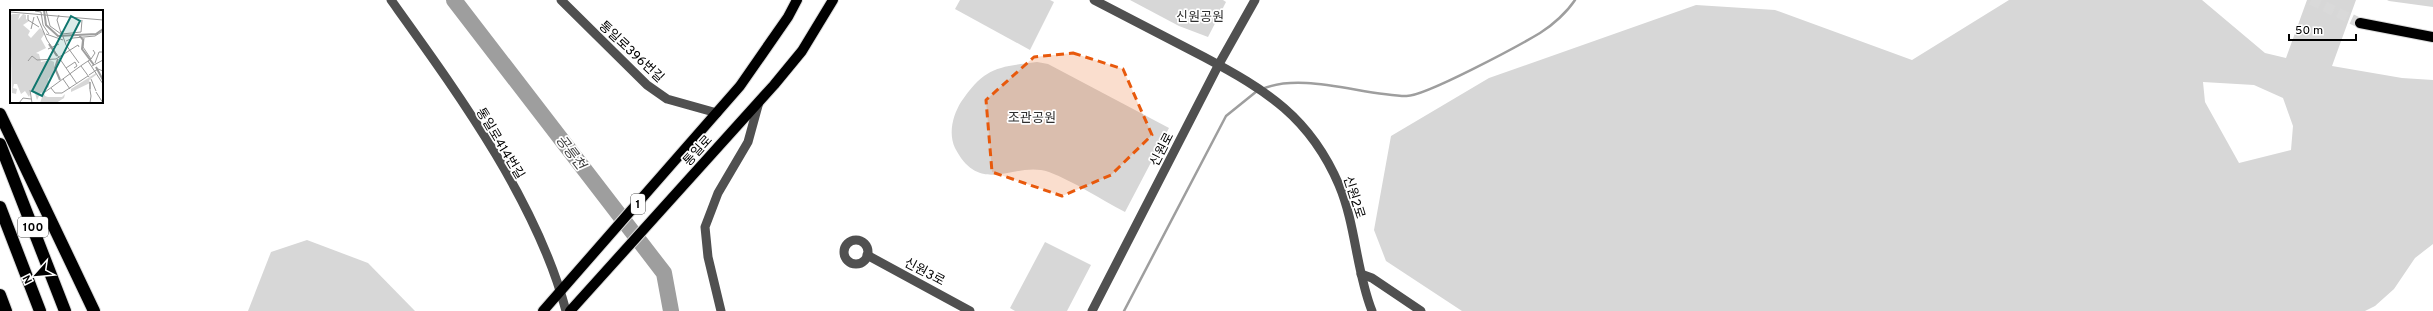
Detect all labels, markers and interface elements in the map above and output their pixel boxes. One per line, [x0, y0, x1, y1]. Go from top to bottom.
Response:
inset map [10, 10, 103, 103]
park label: 신원공원 [1176, 10, 1224, 26]
scale bar [2289, 16, 2356, 42]
street label: 통일로396번길 [595, 18, 666, 87]
text: 50 m [2295, 23, 2323, 39]
street label: 통일로414번길 [472, 105, 527, 183]
park label: 조관공원 [1008, 111, 1056, 127]
street label: 신원로 [1148, 130, 1178, 170]
water label: 공릉천 [551, 132, 589, 174]
street label: 통일로 [681, 133, 716, 170]
street label: 신원2로 [1339, 174, 1367, 221]
road number: 1 [631, 194, 645, 214]
road number: 100 [18, 217, 48, 237]
north arrow [16, 255, 56, 295]
street label: 신원3로 [901, 255, 947, 290]
text: N [20, 272, 36, 286]

